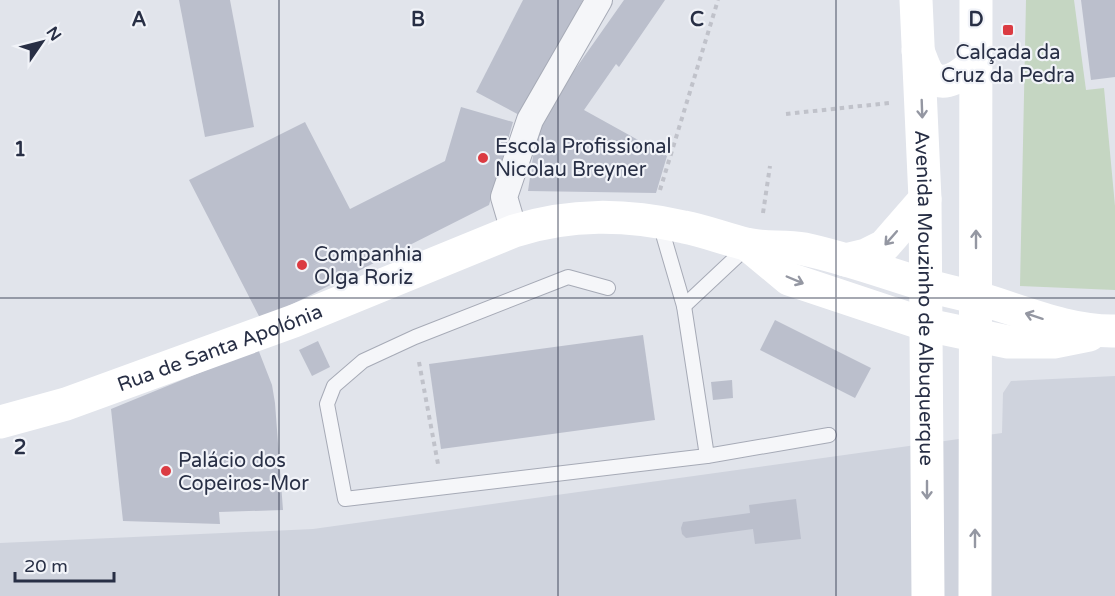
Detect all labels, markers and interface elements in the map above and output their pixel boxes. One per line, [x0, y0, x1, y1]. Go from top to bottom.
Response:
text: A [132, 8, 147, 32]
text: B [411, 8, 425, 32]
text: C [690, 8, 704, 32]
text: D [968, 8, 984, 32]
north arrow [12, 12, 72, 72]
text: N [42, 23, 65, 45]
marker: Calçada da Cruz da Pedra [1001, 23, 1015, 37]
place label: Calçada da Cruz da Pedra [941, 41, 1075, 88]
one-way arrow [916, 99, 927, 119]
street label: Avenida Mouzinho de Albuquerque [909, 129, 938, 466]
place label: Escola Profissional Nicolau Breyner [495, 135, 672, 182]
text: 1 [14, 138, 26, 162]
marker: Escola Profissional Nicolau Breyner [476, 151, 490, 165]
one-way arrow [884, 230, 898, 245]
one-way arrow [970, 230, 982, 250]
place label: Companhia Olga Roriz [314, 243, 423, 290]
marker: Companhia Olga Roriz [295, 258, 309, 272]
one-way arrow [785, 275, 803, 286]
street label: Rua de Santa Apolónia [114, 300, 326, 397]
one-way arrow [1025, 310, 1044, 321]
text: 2 [14, 436, 26, 460]
place label: Palácio dos Copeiros-Mor [178, 449, 309, 496]
marker: Palácio dos Copeiros-Mor [159, 464, 173, 478]
one-way arrow [921, 480, 933, 500]
one-way arrow [969, 528, 981, 548]
scale bar [15, 545, 114, 583]
text: 20 m [24, 555, 68, 577]

